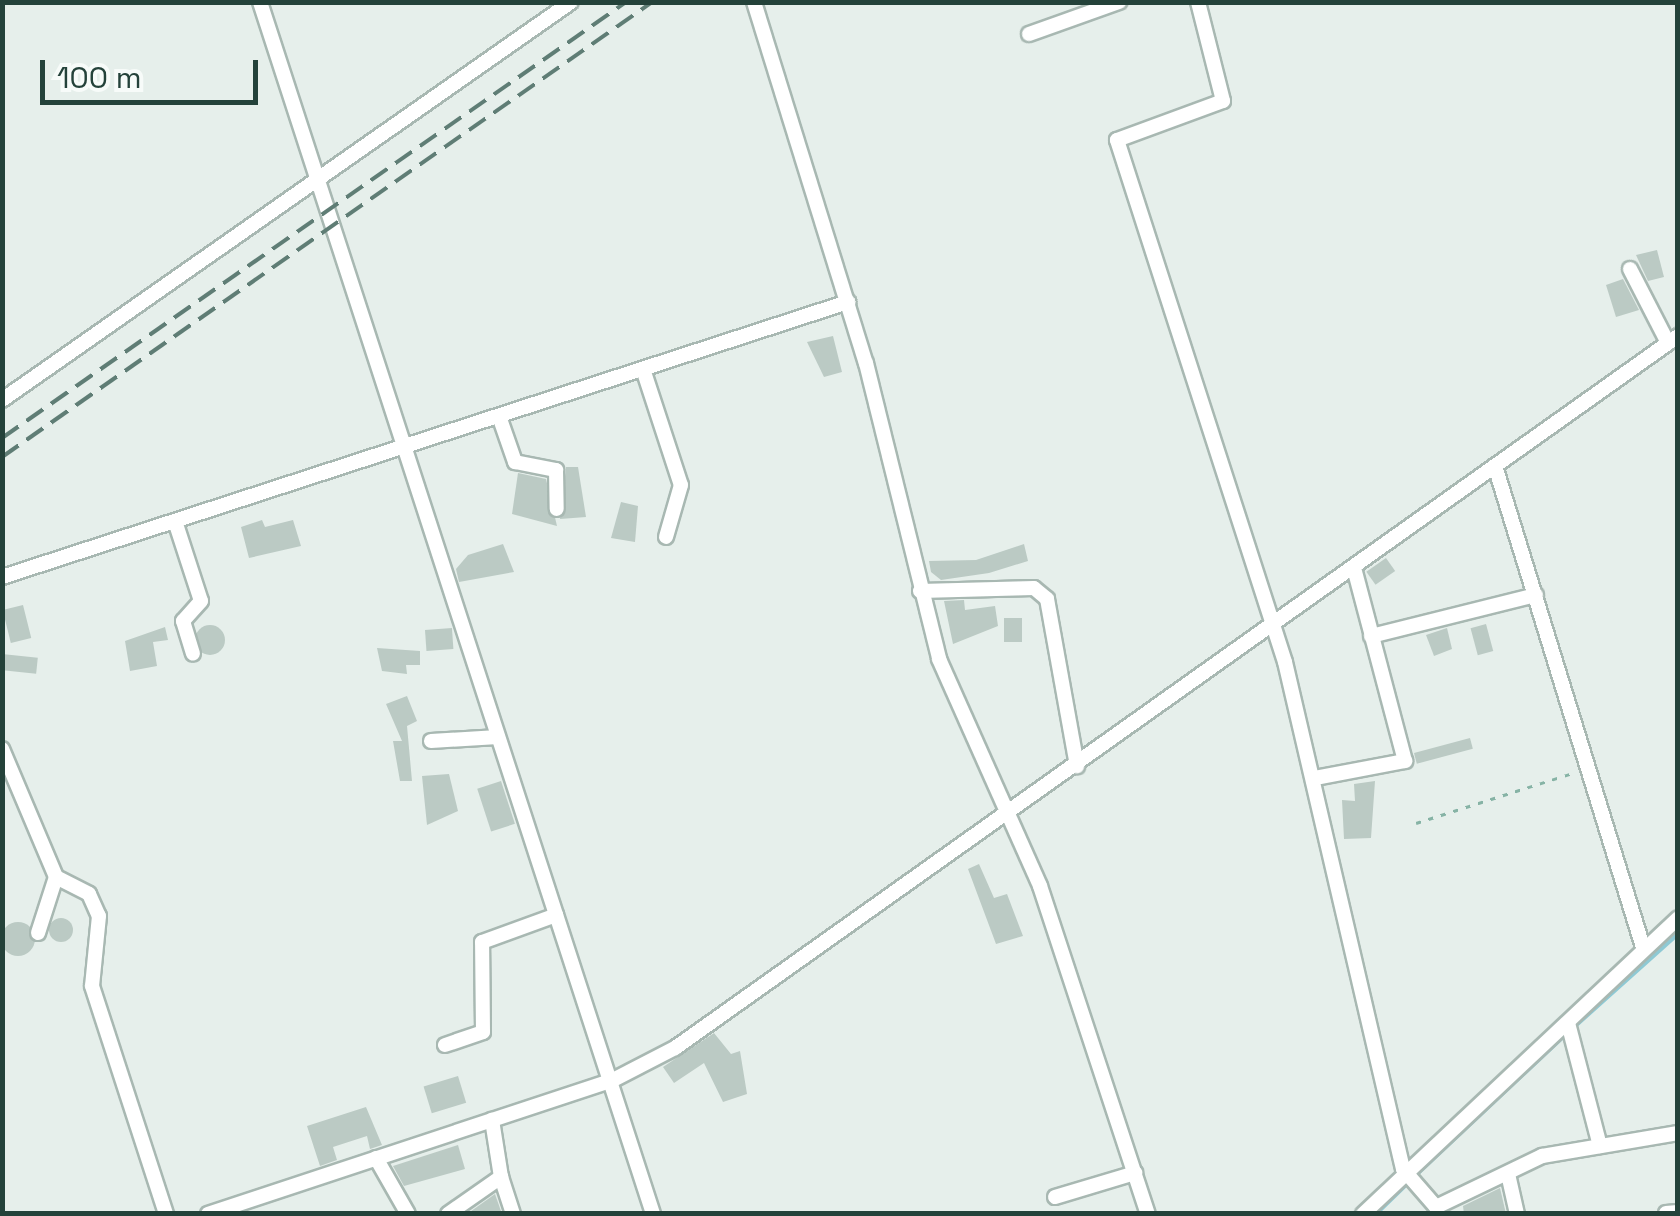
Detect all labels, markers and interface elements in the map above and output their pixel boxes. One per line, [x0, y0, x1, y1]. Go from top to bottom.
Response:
scale bar [45, 40, 262, 102]
text: 100 m [57, 58, 142, 97]

